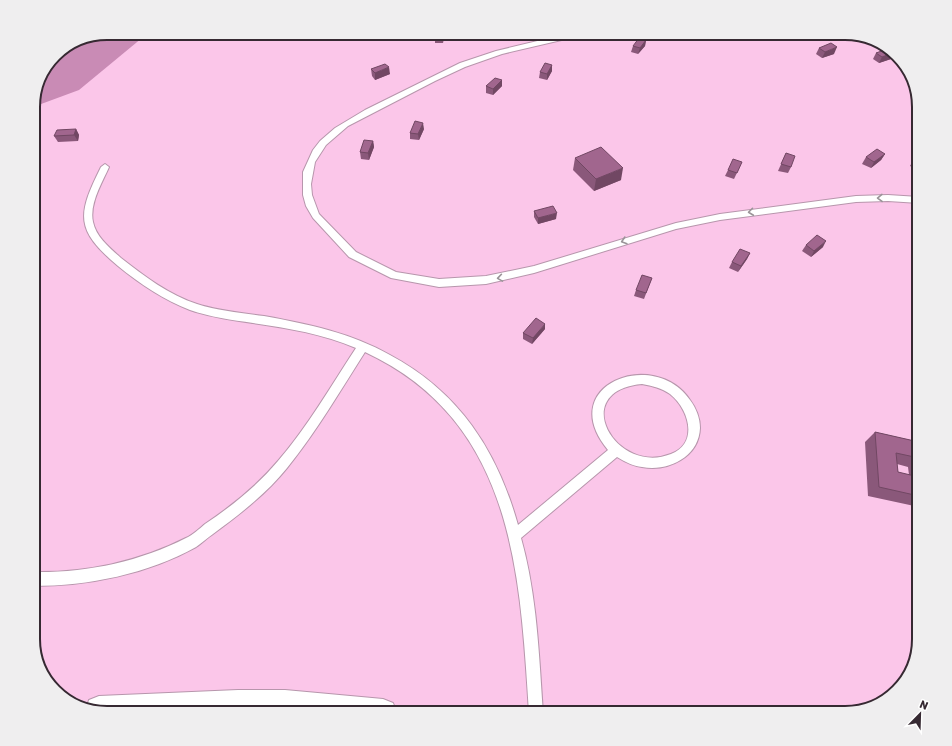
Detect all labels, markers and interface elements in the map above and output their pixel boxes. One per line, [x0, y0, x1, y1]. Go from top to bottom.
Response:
one-way arrow [877, 194, 883, 202]
one-way arrow [748, 207, 754, 216]
one-way arrow [621, 236, 628, 245]
one-way arrow [497, 273, 503, 281]
north arrow [900, 694, 940, 734]
text: N [918, 698, 930, 713]

